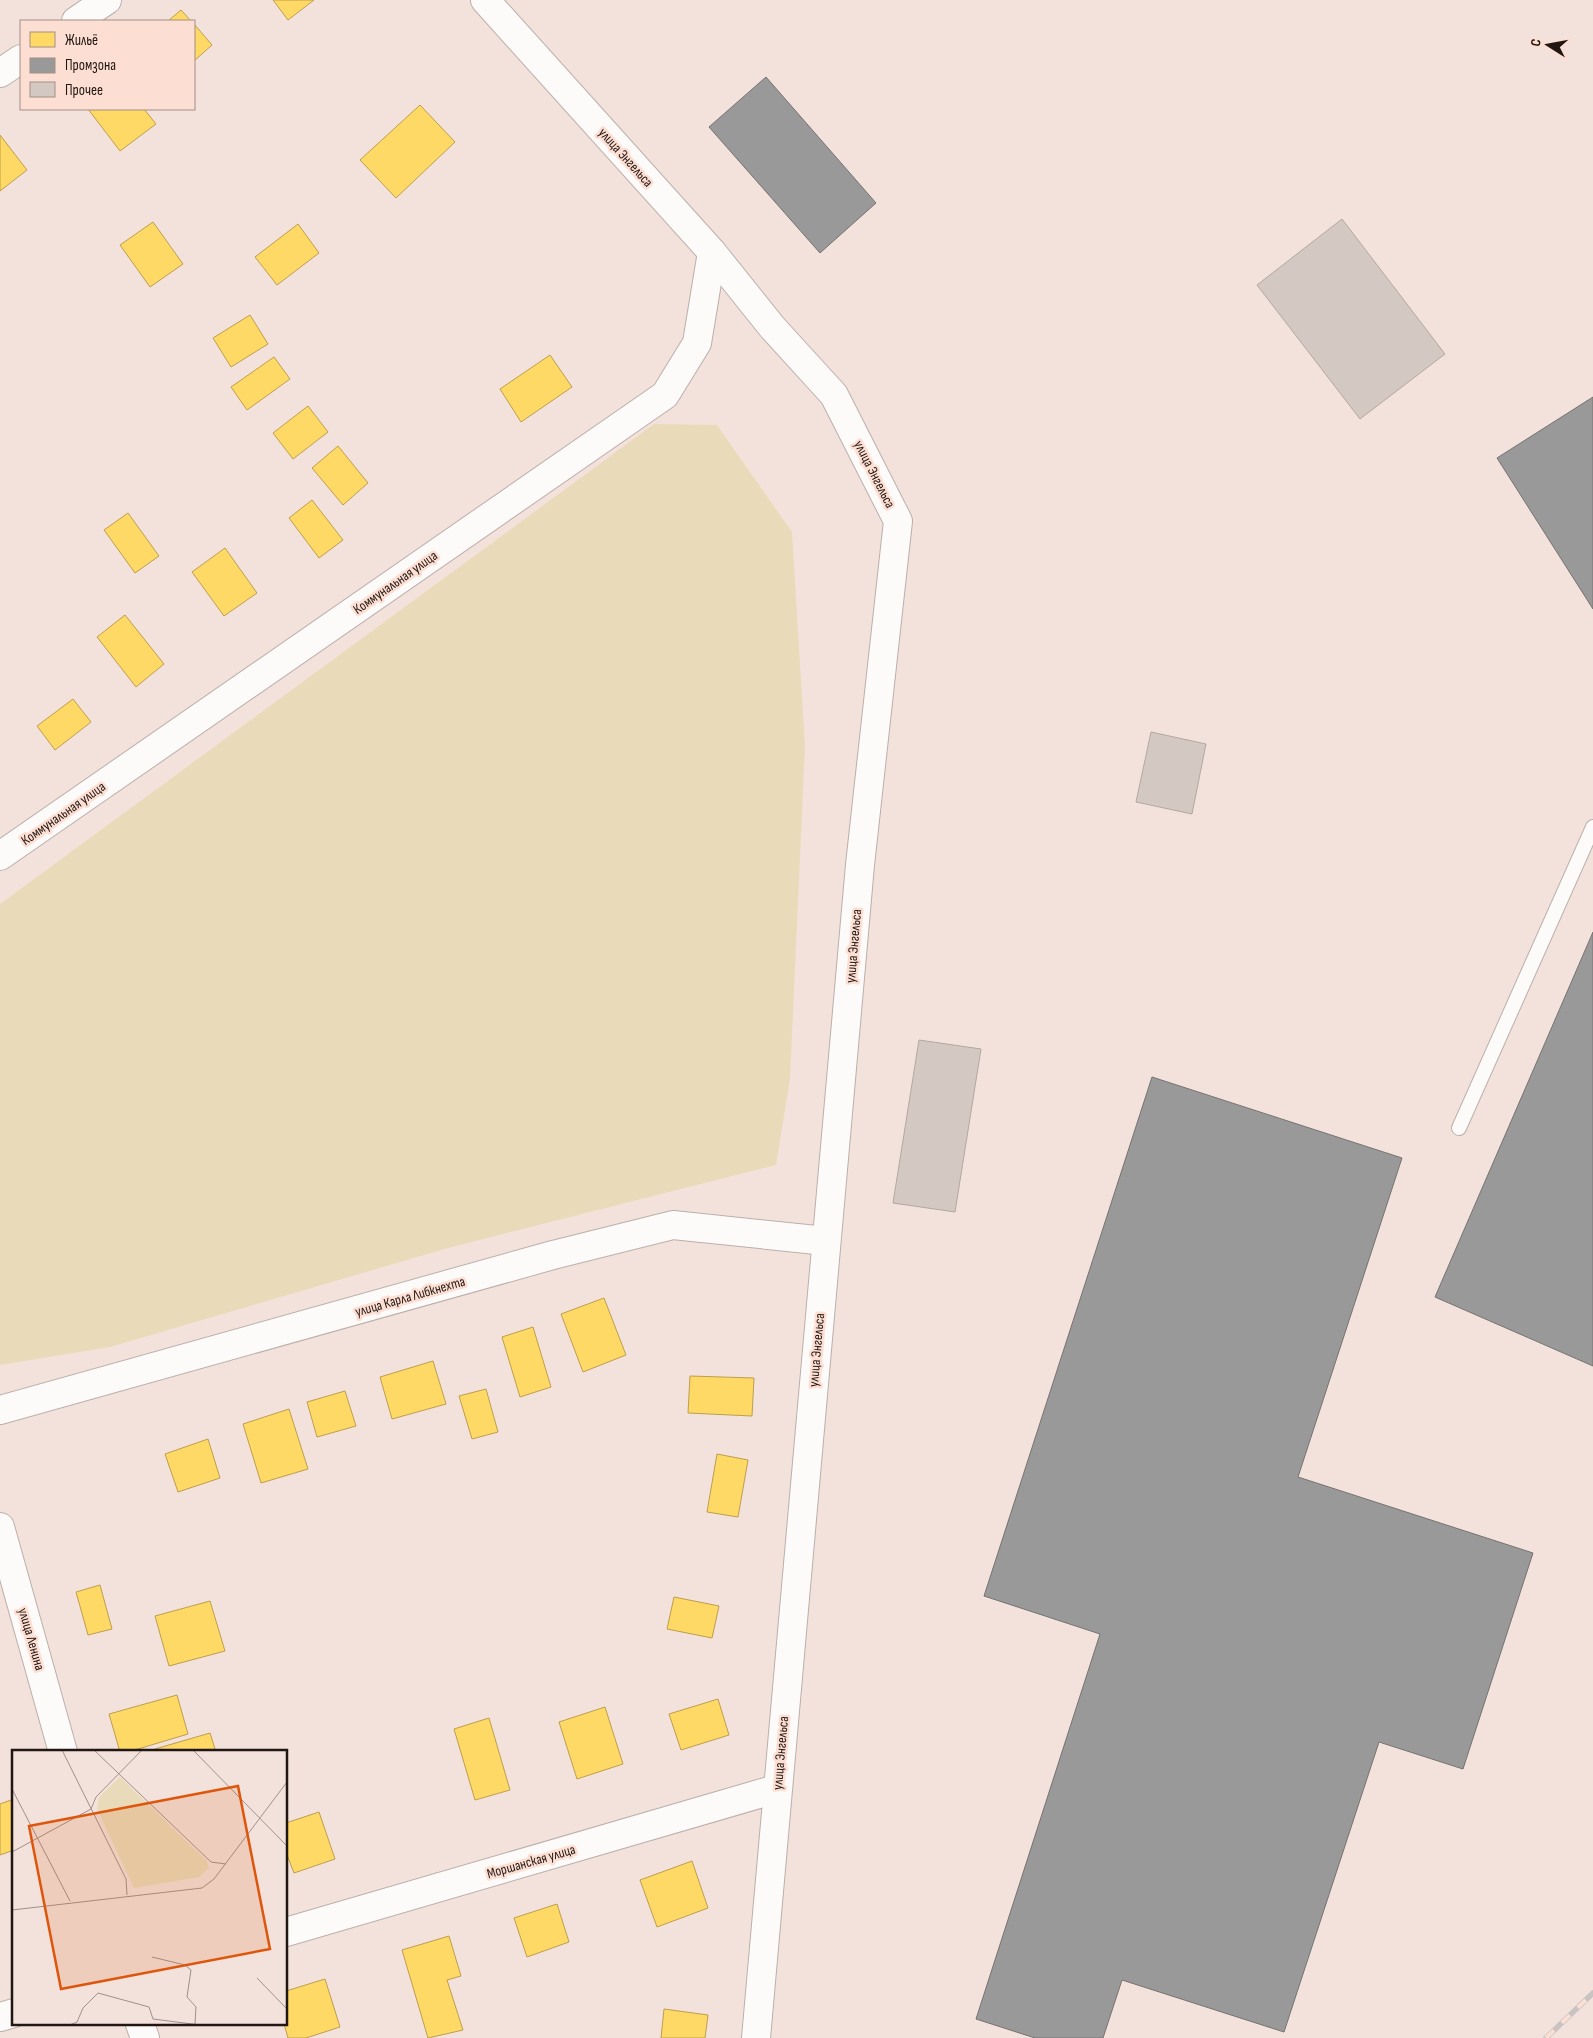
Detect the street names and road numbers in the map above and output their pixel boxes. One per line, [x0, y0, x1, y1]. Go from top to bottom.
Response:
street label: улица Энгельса [595, 124, 657, 190]
street label: улица Энгельса [850, 438, 899, 511]
street label: Коммунальная улица [350, 547, 441, 618]
street label: Коммунальная улица [18, 778, 109, 849]
street label: улица Энгельса [842, 909, 865, 983]
street label: улица Карла Либкнехта [353, 1273, 467, 1320]
street label: улица Энгельса [805, 1313, 828, 1387]
street label: улица Ленина [14, 1606, 49, 1672]
street label: улица Энгельса [769, 1716, 792, 1790]
street label: Моршанская улица [485, 1841, 577, 1882]

